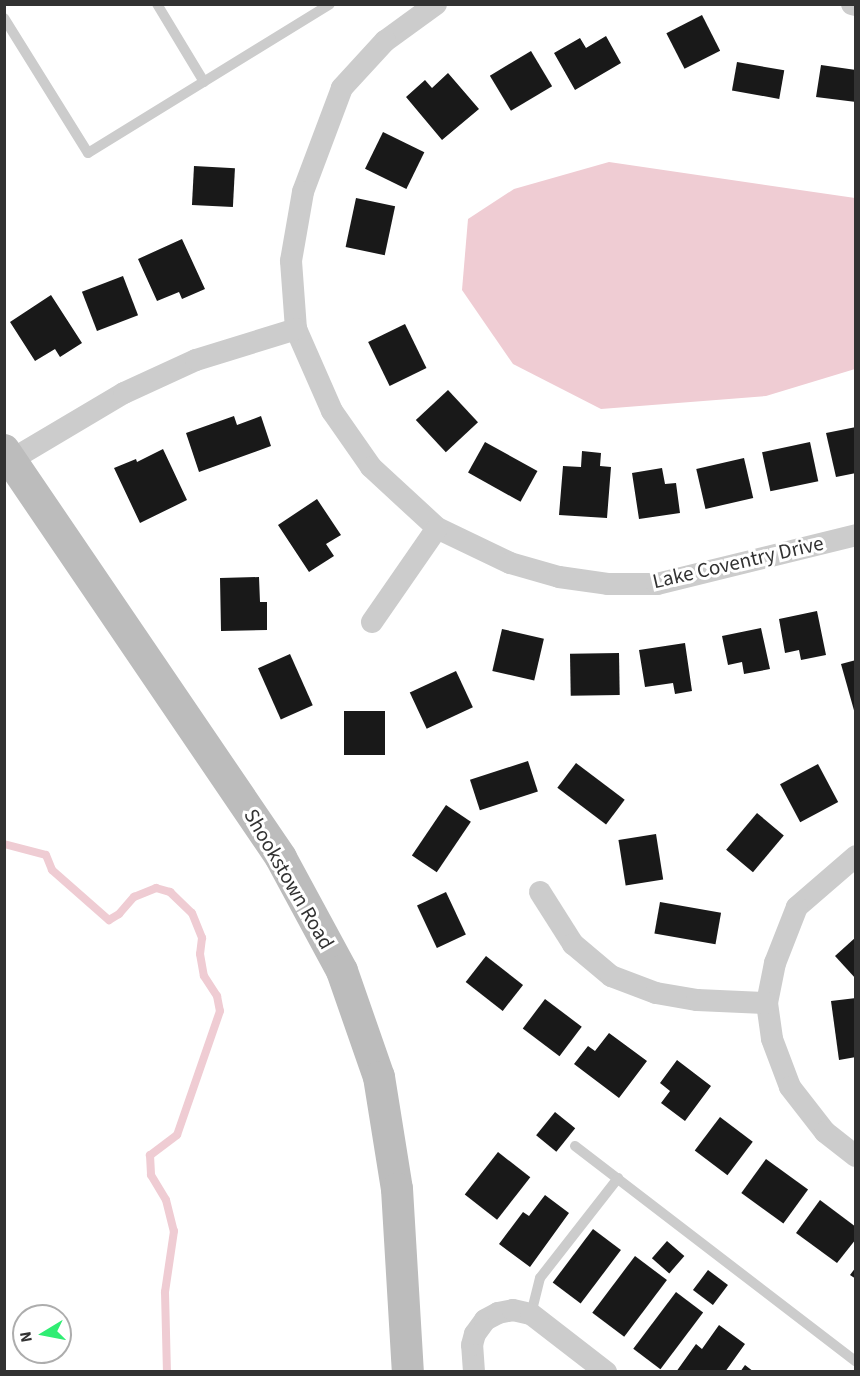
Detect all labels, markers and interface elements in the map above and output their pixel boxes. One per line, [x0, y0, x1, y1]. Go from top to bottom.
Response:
street label: Lake Coventry Drive [650, 530, 826, 594]
street label: Shookstown Road [239, 804, 339, 954]
north arrow [12, 1304, 72, 1364]
text: N [14, 1330, 38, 1344]

